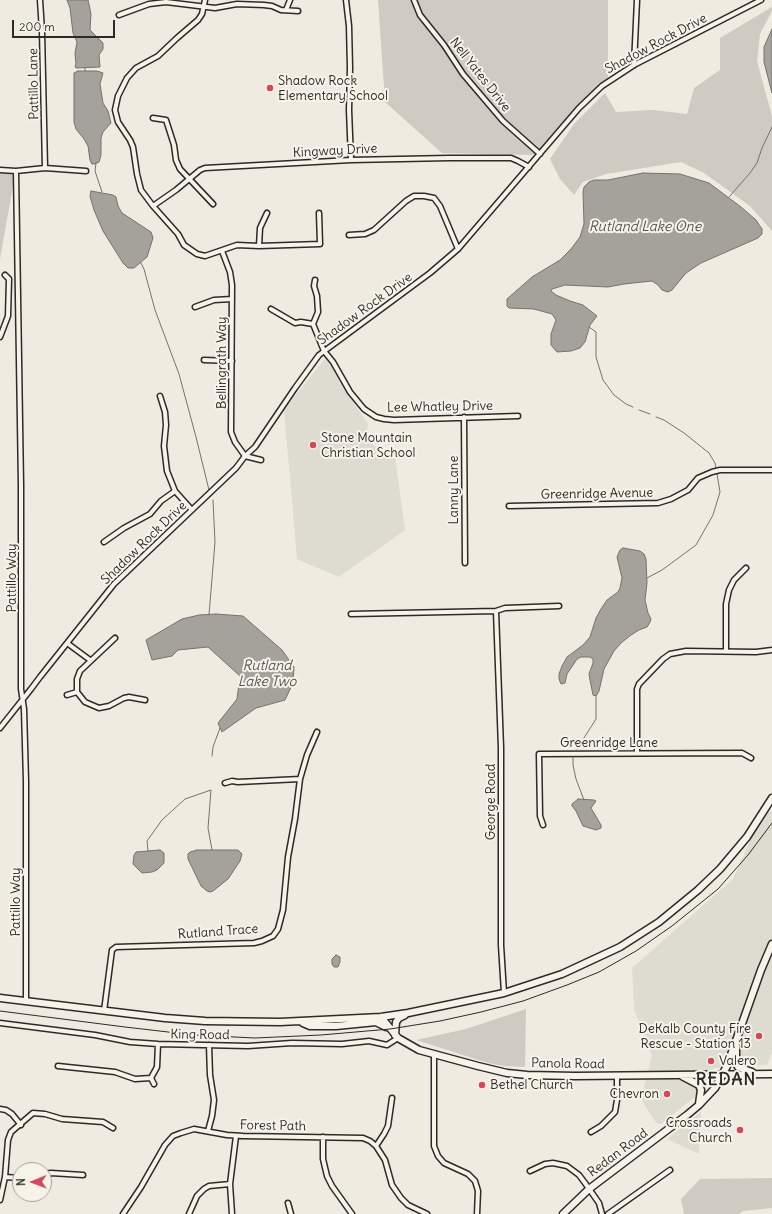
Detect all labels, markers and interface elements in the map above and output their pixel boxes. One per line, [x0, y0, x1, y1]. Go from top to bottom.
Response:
street label: Shadow Rock Drive [602, 11, 710, 77]
scale bar [14, 12, 117, 38]
text: 200 m [19, 19, 55, 34]
street label: Nell Yates Drive [446, 35, 514, 115]
street label: Pattillo Lane [26, 48, 42, 120]
place label: Shadow Rock Elementary School [278, 73, 388, 104]
marker: Shadow Rock Elementary School [265, 83, 275, 93]
street label: Kingway Drive [292, 141, 378, 161]
water label: Rutland Lake One [589, 219, 701, 235]
street label: Shadow Rock Drive [315, 270, 415, 348]
street label: Bellingrath Way [214, 317, 230, 409]
street label: Lee Whatley Drive [387, 398, 493, 416]
place label: Stone Mountain Christian School [321, 430, 415, 461]
marker: Stone Mountain Christian School [308, 440, 318, 450]
street label: Lanny Lane [446, 456, 462, 524]
street label: Greenridge Avenue [541, 485, 653, 503]
street label: Shadow Rock Drive [98, 498, 190, 588]
street label: Pattillo Way [4, 544, 20, 612]
water label: Rutland Lake Two [238, 658, 296, 690]
street label: Greenridge Lane [560, 735, 658, 751]
street label: George Road [483, 764, 499, 840]
street label: Pattillo Way [8, 868, 24, 936]
street label: Rutland Trace [177, 921, 259, 943]
place label: DeKalb County Fire Rescue - Station 13 [639, 1021, 751, 1052]
street label: King Road [170, 1027, 230, 1043]
marker: DeKalb County Fire Rescue - Station 13 [754, 1031, 764, 1041]
place label: Valero [719, 1053, 756, 1069]
street label: Panola Road [531, 1056, 605, 1072]
marker: Valero [706, 1056, 716, 1066]
district label: REDAN [696, 1070, 756, 1090]
place label: Bethel Church [490, 1077, 573, 1093]
marker: Bethel Church [477, 1080, 487, 1090]
place label: Chevron [610, 1086, 659, 1102]
marker: Chevron [662, 1089, 672, 1099]
place label: Crossroads Church [666, 1115, 732, 1146]
street label: Forest Path [240, 1118, 306, 1134]
street label: Redan Road [585, 1125, 651, 1181]
marker: Crossroads Church [735, 1125, 745, 1135]
north arrow [12, 1162, 52, 1202]
text: N [14, 1178, 28, 1186]

